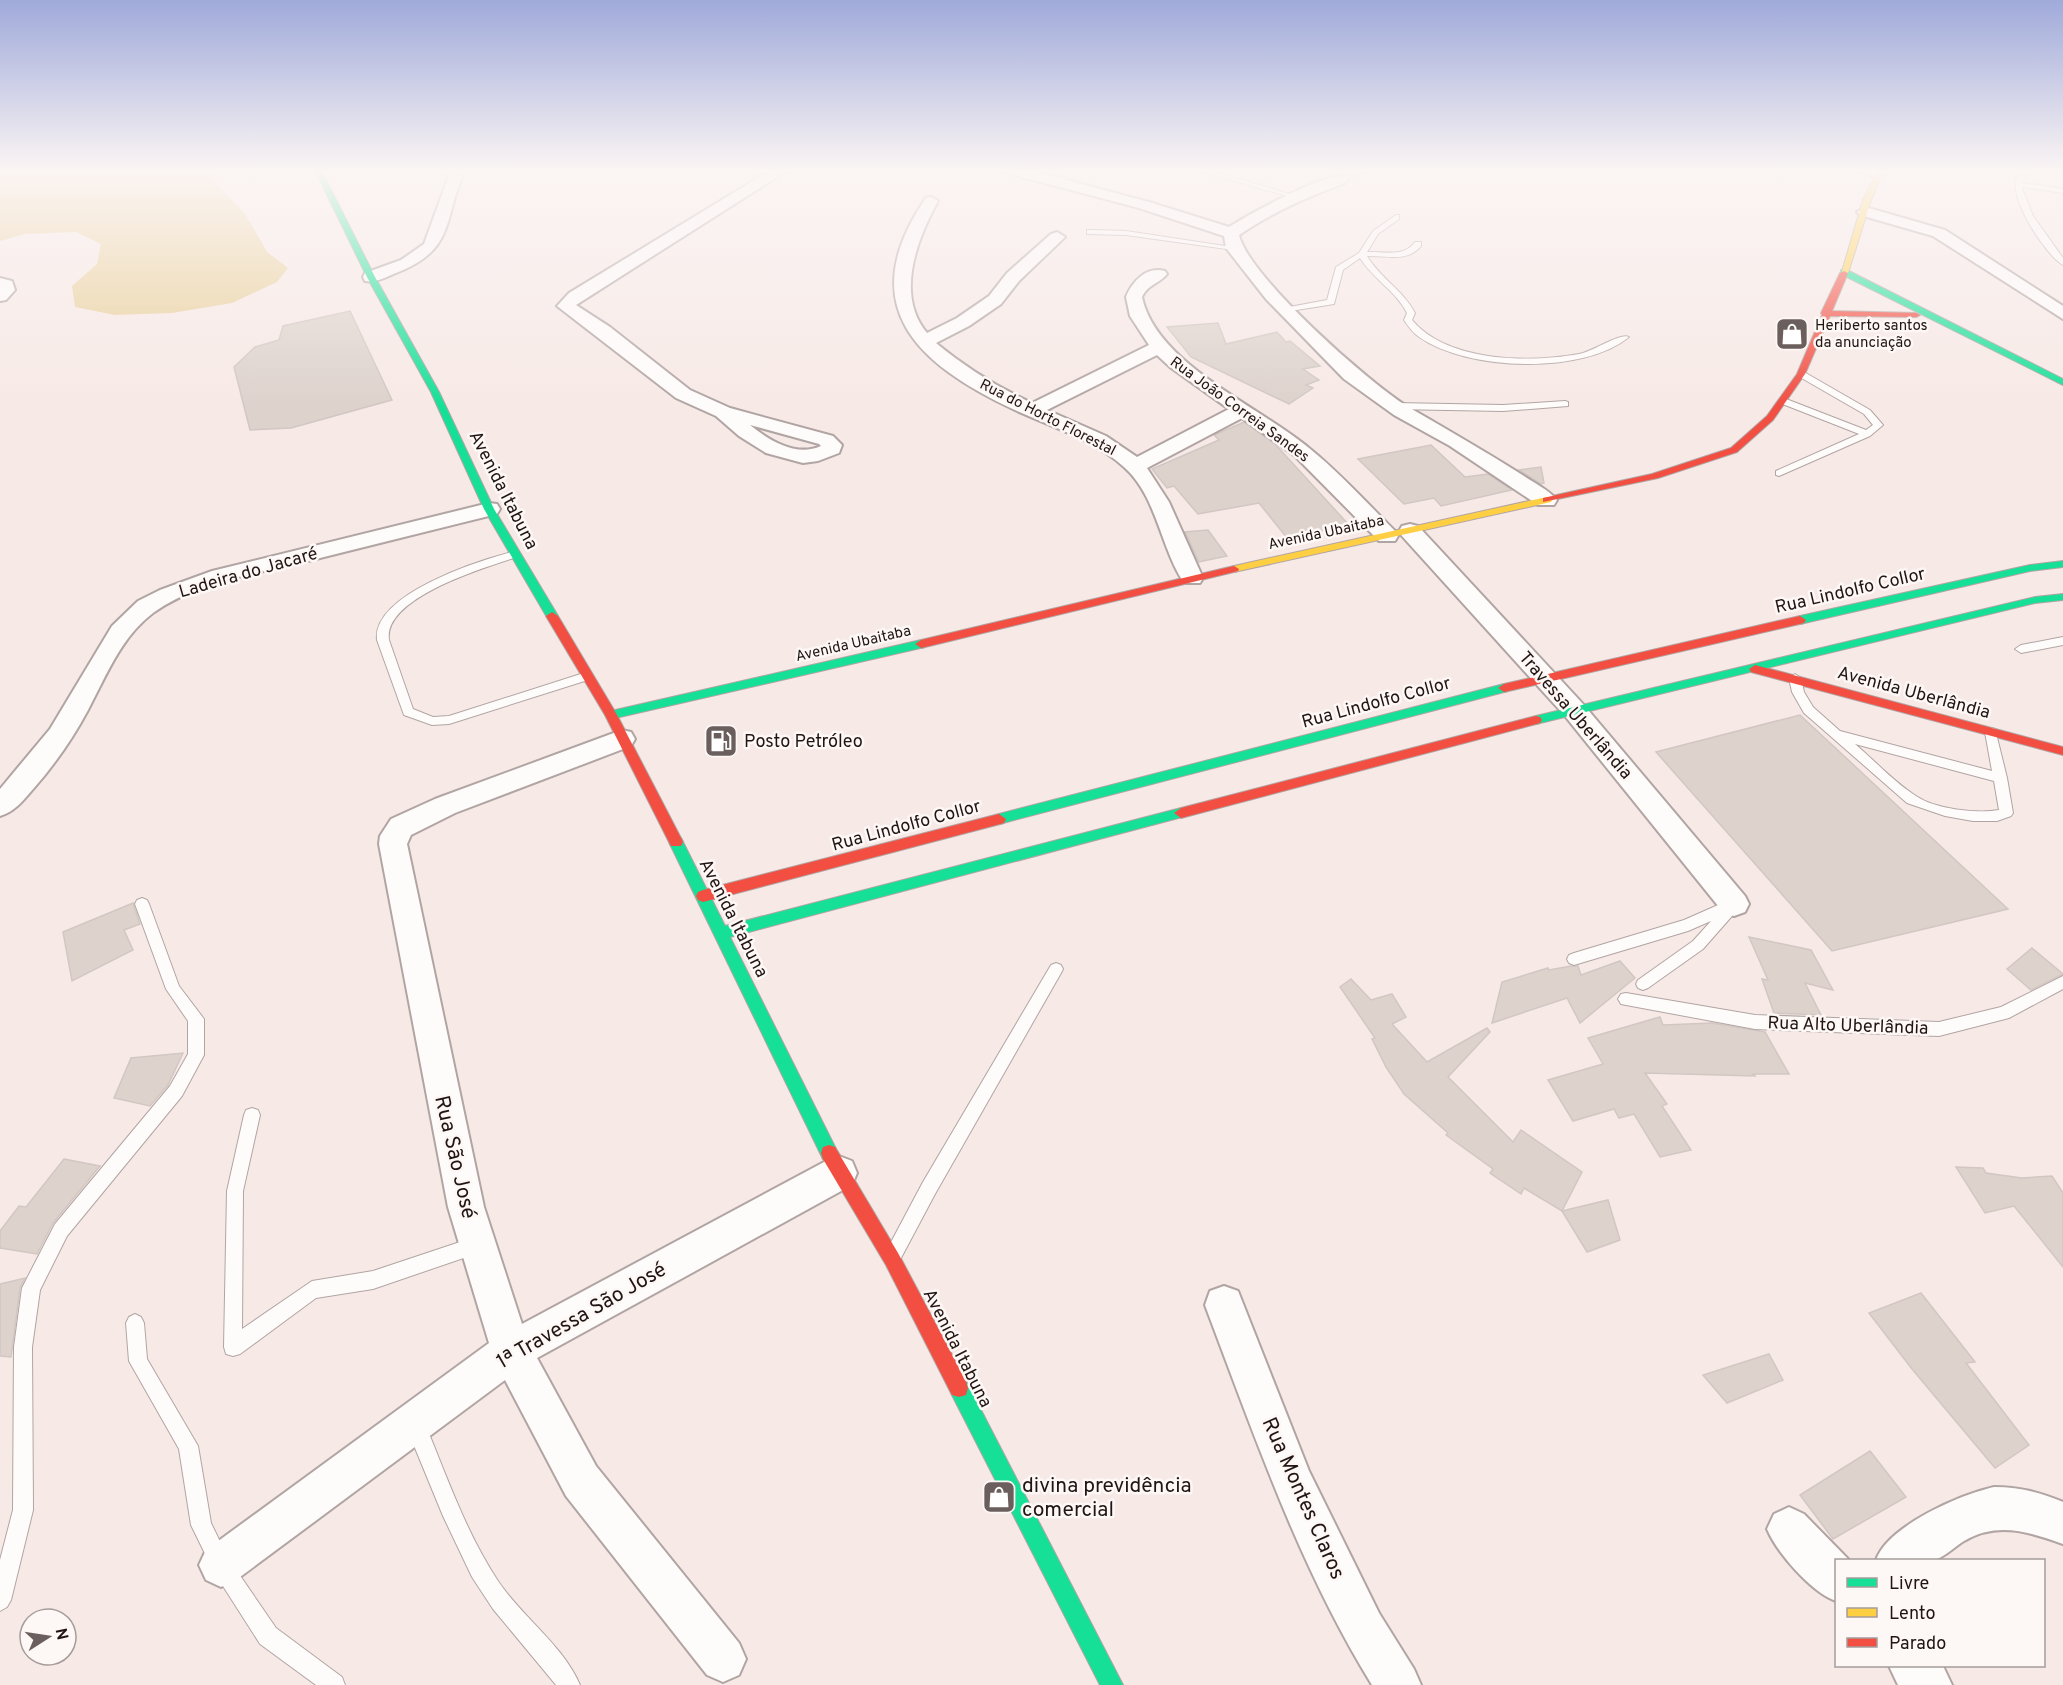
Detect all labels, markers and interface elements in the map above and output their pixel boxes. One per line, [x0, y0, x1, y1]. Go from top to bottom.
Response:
shop icon: Heriberto santos da anunciação [1774, 316, 1810, 352]
place label: Heriberto santos da anunciação [1815, 317, 1928, 353]
street label: Rua João Correia Sandes [1166, 353, 1313, 467]
street label: Rua do Horto Florestal [976, 376, 1119, 461]
street label: Avenida Itabuna [463, 428, 542, 554]
street label: Avenida Ubaitaba [1267, 512, 1386, 555]
street label: Ladeira do Jacaré [176, 543, 320, 604]
street label: Rua Lindolfo Collor [1773, 563, 1928, 620]
street label: Avenida Ubaitaba [794, 622, 913, 667]
street label: Travessa Uberlândia [1513, 647, 1637, 785]
street label: Avenida Uberlândia [1835, 662, 1992, 725]
street label: Rua Lindolfo Collor [1299, 672, 1454, 734]
fuel station icon: Posto Petróleo [703, 723, 739, 759]
place label: Posto Petróleo [744, 731, 863, 754]
street label: Rua Lindolfo Collor [829, 795, 984, 857]
street label: Avenida Itabuna [693, 856, 772, 982]
street label: Rua Alto Uberlândia [1767, 1012, 1929, 1041]
street label: Rua São José [427, 1093, 482, 1222]
street label: 1ª Travessa São José [492, 1257, 672, 1376]
street label: Avenida Itabuna [917, 1286, 996, 1412]
street label: Rua Montes Claros [1255, 1413, 1350, 1584]
place label: divina previdência comercial [1022, 1473, 1192, 1524]
shop icon: divina previdência comercial [981, 1479, 1017, 1515]
legend [1835, 1559, 2045, 1667]
text: Livre [1889, 1573, 1929, 1596]
text: Lento [1889, 1603, 1935, 1626]
north arrow [18, 1607, 78, 1667]
text: N [50, 1627, 72, 1642]
text: Parado [1889, 1633, 1946, 1656]

